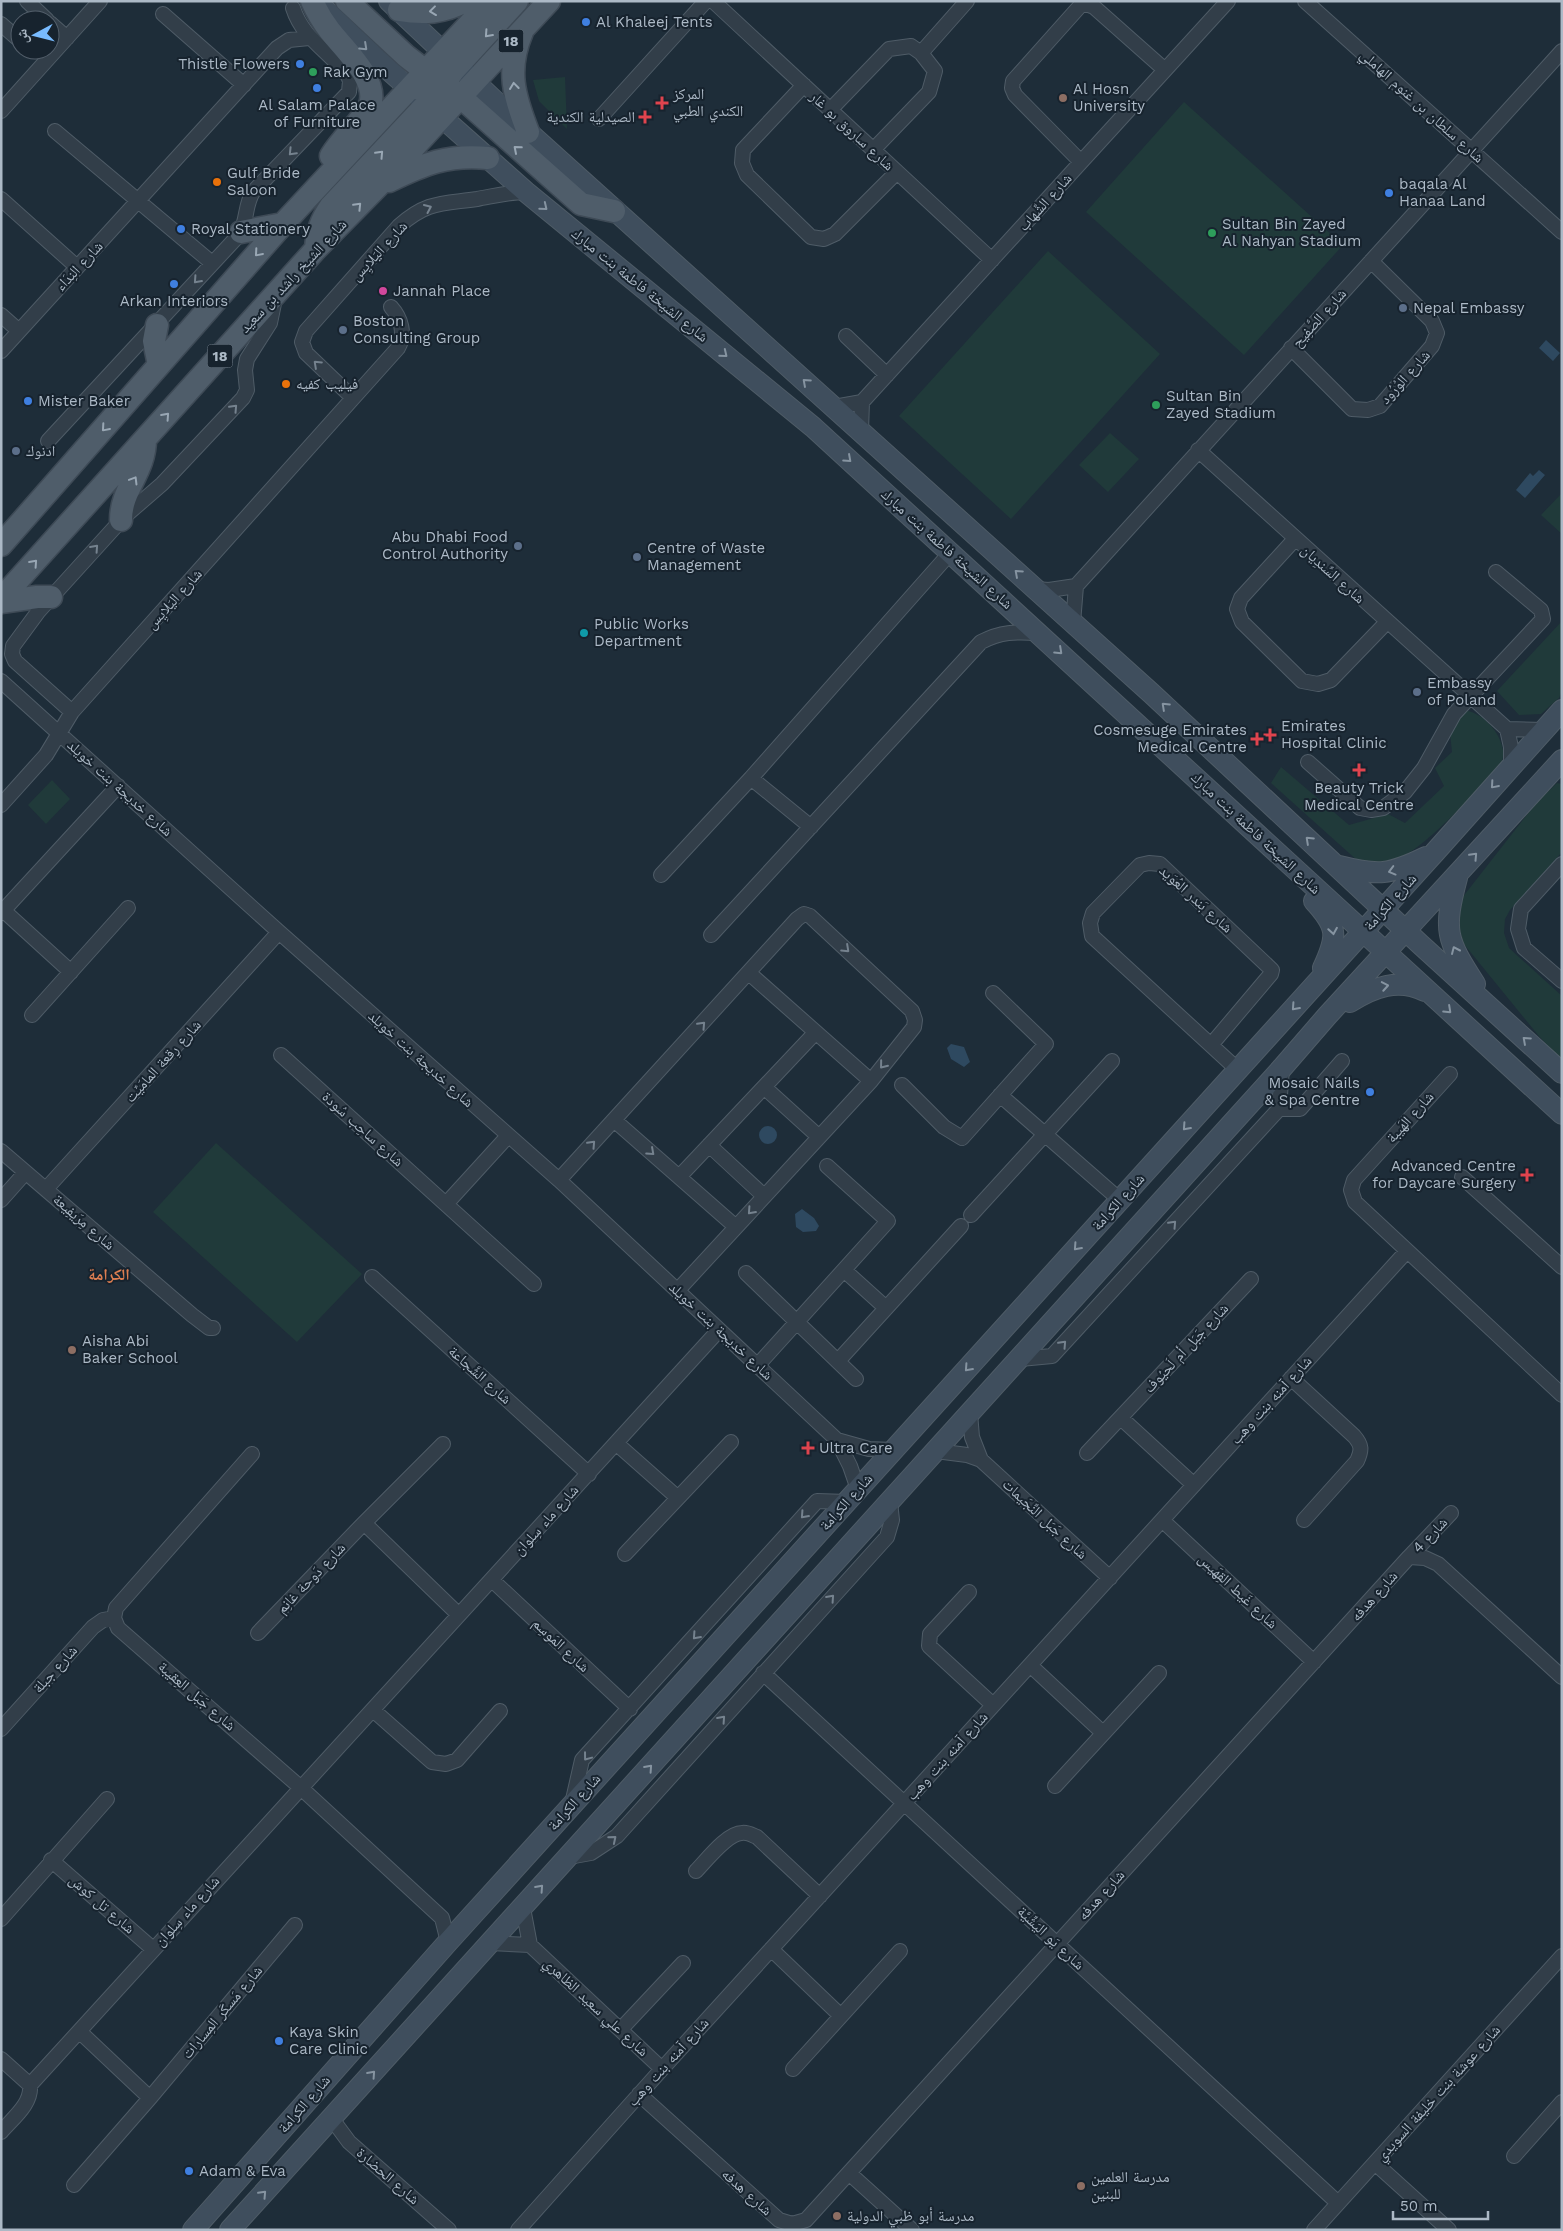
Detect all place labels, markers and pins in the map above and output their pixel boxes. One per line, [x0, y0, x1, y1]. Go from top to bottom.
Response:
place label: Al Khaleej Tents [596, 13, 713, 31]
marker: Al Khaleej Tents [580, 16, 592, 28]
place label: Thistle Flowers [178, 55, 290, 73]
marker: Thistle Flowers [294, 58, 306, 70]
place label: Rak Gym [323, 63, 388, 81]
marker: Rak Gym [307, 66, 319, 78]
place label: Al Hosn University [1073, 80, 1145, 115]
marker: Al Salam Palace of Furniture [311, 82, 323, 94]
place label: المركز الكندي الطبي [672, 85, 743, 123]
marker: Al Hosn University [1057, 92, 1069, 104]
place label: Al Salam Palace of Furniture [258, 96, 376, 131]
marker: المركز الكندي الطبي [655, 96, 669, 110]
place label: الصيدلية الكندية [547, 108, 635, 126]
marker: الصيدلية الكندية [639, 111, 651, 123]
place label: Gulf Bride Saloon [227, 164, 300, 199]
place label: baqala Al Hanaa Land [1399, 175, 1486, 210]
marker: Gulf Bride Saloon [211, 176, 223, 188]
marker: baqala Al Hanaa Land [1383, 187, 1395, 199]
place label: Sultan Bin Zayed Al Nahyan Stadium [1222, 215, 1361, 250]
place label: Royal Stationery [191, 220, 310, 238]
marker: Royal Stationery [175, 223, 187, 235]
marker: Sultan Bin Zayed Al Nahyan Stadium [1206, 227, 1218, 239]
marker: Arkan Interiors [168, 278, 180, 290]
place label: Jannah Place [393, 282, 490, 300]
marker: Jannah Place [377, 285, 389, 297]
place label: Arkan Interiors [120, 292, 228, 310]
place label: Nepal Embassy [1413, 299, 1525, 317]
marker: Nepal Embassy [1397, 302, 1409, 314]
place label: Boston Consulting Group [353, 312, 480, 347]
marker: Boston Consulting Group [337, 324, 349, 336]
place label: فيليب كفيه [296, 375, 358, 393]
marker: فيليب كفيه [280, 378, 292, 390]
place label: Sultan Bin Zayed Stadium [1166, 387, 1276, 422]
place label: Mister Baker [38, 392, 130, 410]
marker: Mister Baker [22, 395, 34, 407]
marker: Sultan Bin Zayed Stadium [1150, 399, 1162, 411]
place label: ادنوك [26, 442, 55, 460]
marker: ادنوك [10, 445, 22, 457]
place label: Abu Dhabi Food Control Authority [382, 528, 508, 563]
place label: Centre of Waste Management [647, 539, 765, 574]
marker: Abu Dhabi Food Control Authority [512, 540, 524, 552]
marker: Centre of Waste Management [631, 551, 643, 563]
place label: Public Works Department [594, 615, 689, 650]
marker: Public Works Department [578, 627, 590, 639]
place label: Embassy of Poland [1427, 674, 1496, 709]
marker: Embassy of Poland [1411, 686, 1423, 698]
place label: Emirates Hospital Clinic [1281, 717, 1387, 752]
place label: Cosmesuge Emirates Medical Centre [1093, 721, 1247, 756]
marker: Emirates Hospital Clinic [1263, 728, 1277, 742]
marker: Cosmesuge Emirates Medical Centre [1251, 733, 1263, 745]
marker: Beauty Trick Medical Centre [1352, 763, 1366, 777]
place label: Beauty Trick Medical Centre [1304, 779, 1414, 814]
place label: Mosaic Nails & Spa Centre [1264, 1074, 1360, 1109]
marker: Mosaic Nails & Spa Centre [1364, 1086, 1376, 1098]
place label: Advanced Centre for Daycare Surgery [1372, 1157, 1516, 1192]
marker: Advanced Centre for Daycare Surgery [1520, 1168, 1534, 1182]
place label: Aisha Abi Baker School [82, 1332, 178, 1367]
marker: Aisha Abi Baker School [66, 1344, 78, 1356]
place label: Ultra Care [819, 1439, 893, 1457]
marker: Ultra Care [801, 1441, 815, 1455]
place label: Kaya Skin Care Clinic [289, 2023, 368, 2058]
marker: Kaya Skin Care Clinic [273, 2035, 285, 2047]
place label: Adam & Eva [199, 2162, 286, 2180]
marker: Adam & Eva [183, 2165, 195, 2177]
place label: مدرسة العلمين للبنين [1091, 2168, 1170, 2204]
marker: مدرسة العلمين للبنين [1075, 2180, 1087, 2192]
place label: مدرسة أبو ظبي الدولية [847, 2207, 974, 2228]
marker: مدرسة أبو ظبي الدولية [831, 2210, 843, 2222]

